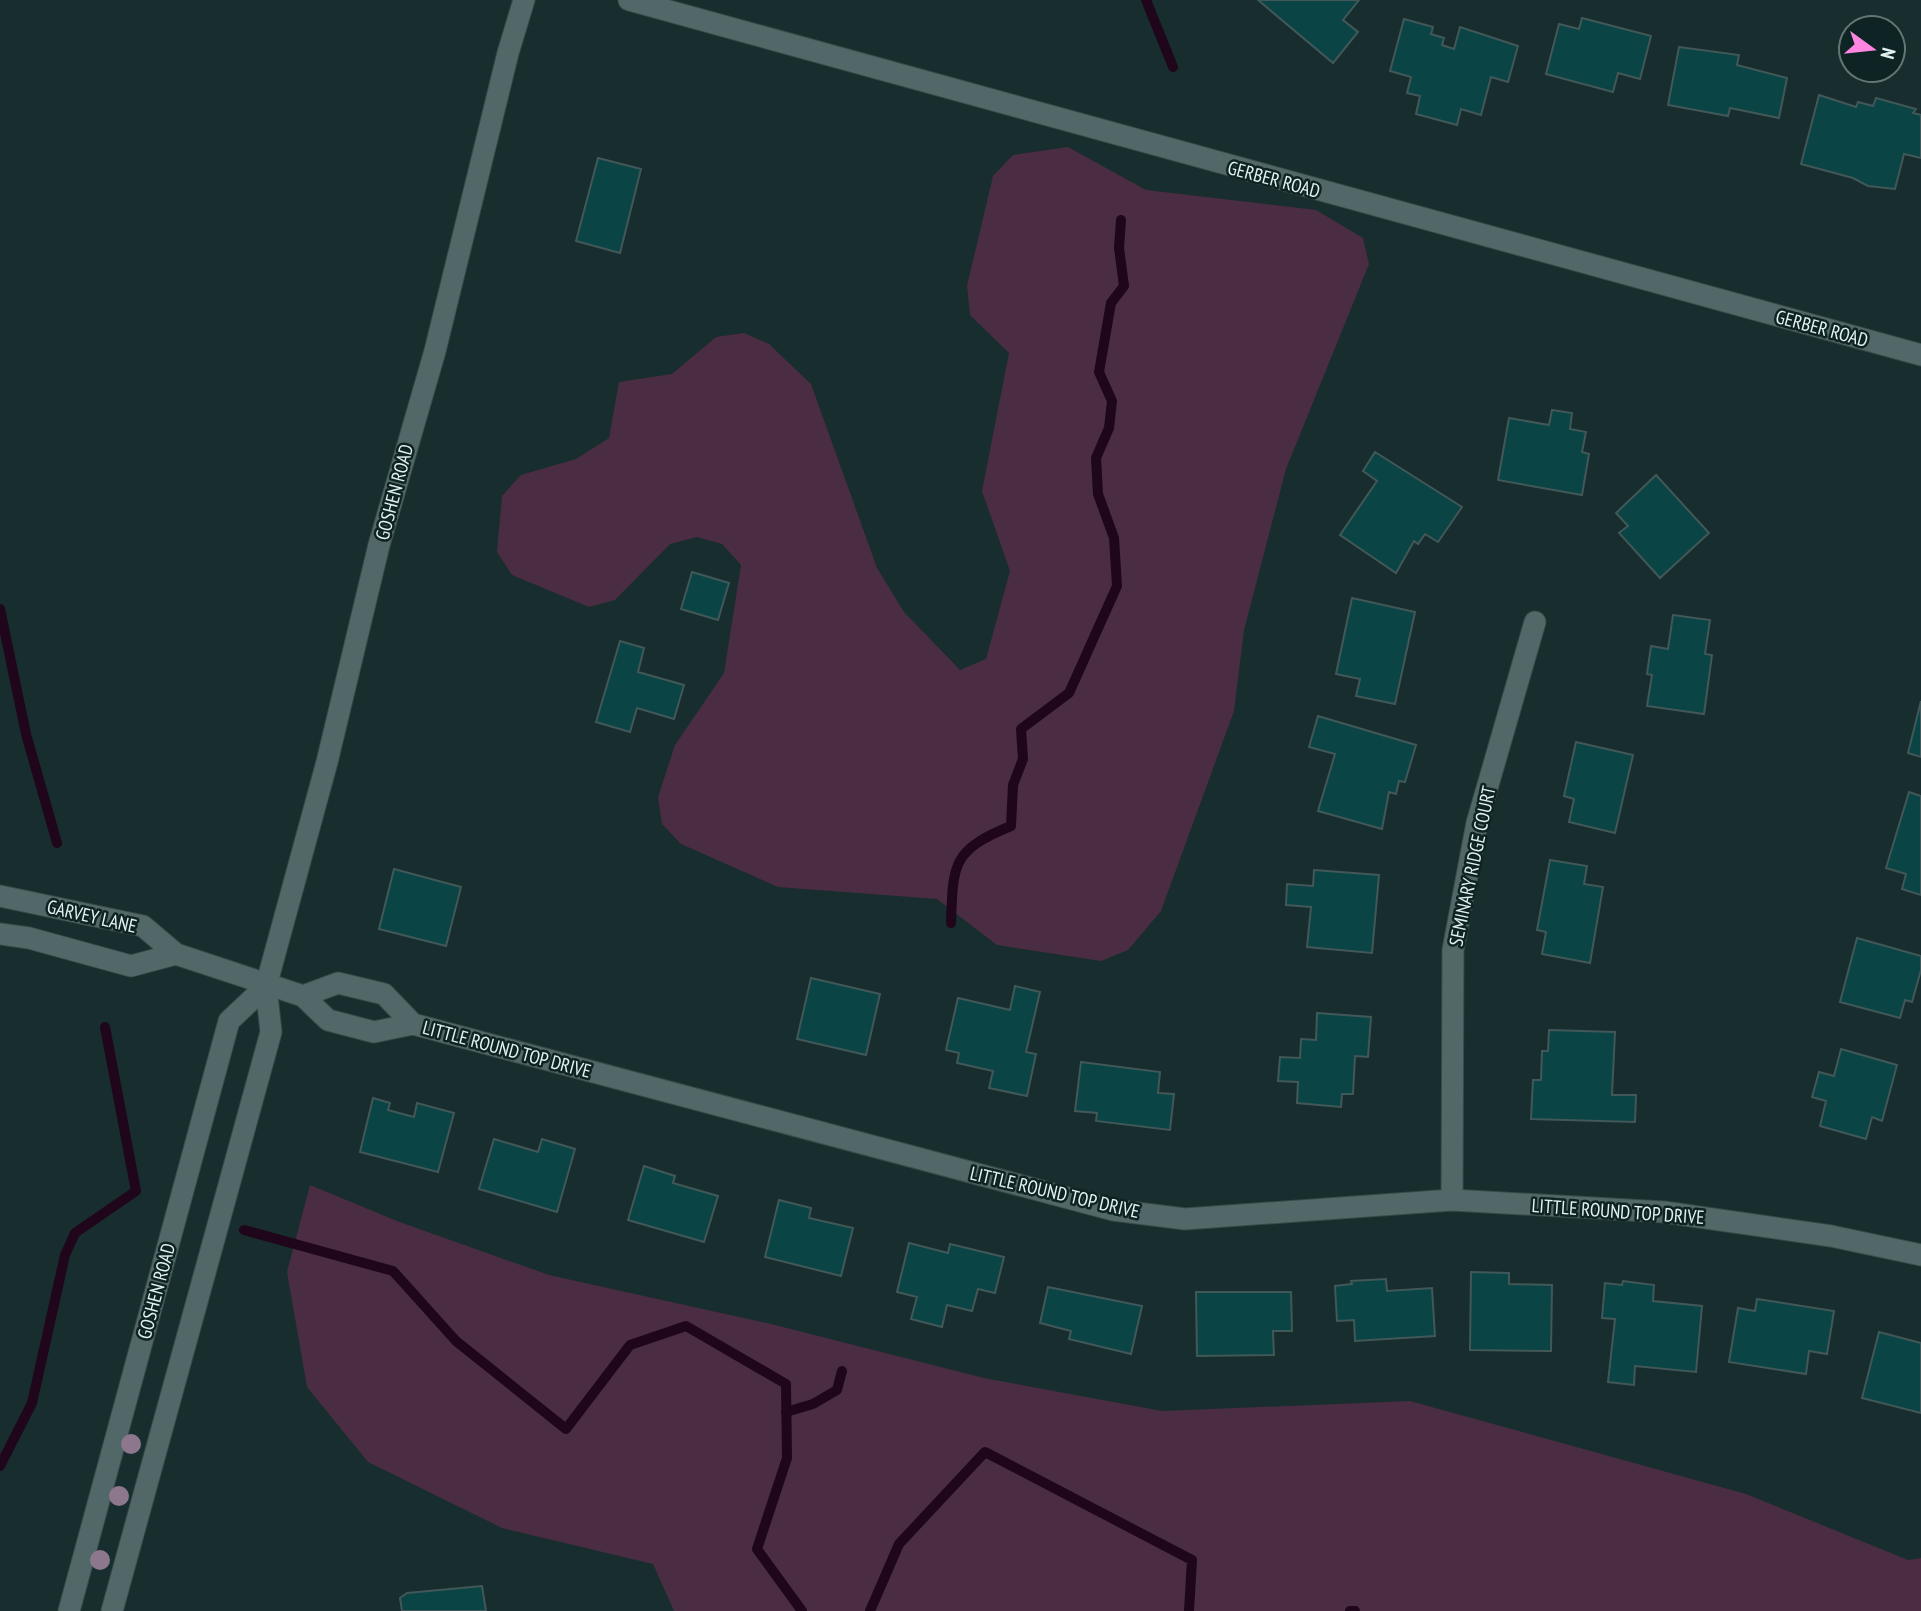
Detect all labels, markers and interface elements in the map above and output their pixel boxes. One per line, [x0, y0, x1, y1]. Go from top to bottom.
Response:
north arrow [1837, 14, 1907, 84]
text: N [1876, 45, 1901, 61]
street label: GERBER ROAD [1225, 155, 1323, 203]
street label: GERBER ROAD [1773, 304, 1871, 352]
street label: GOSHEN ROAD [370, 442, 418, 542]
street label: SEMINARY RIDGE COURT [1443, 783, 1501, 948]
street label: GARVEY LANE [45, 894, 139, 938]
street label: LITTLE ROUND TOP DRIVE [420, 1015, 594, 1083]
street label: LITTLE ROUND TOP DRIVE [968, 1161, 1142, 1223]
street label: LITTLE ROUND TOP DRIVE [1531, 1193, 1705, 1229]
street label: GOSHEN ROAD [132, 1241, 180, 1341]

